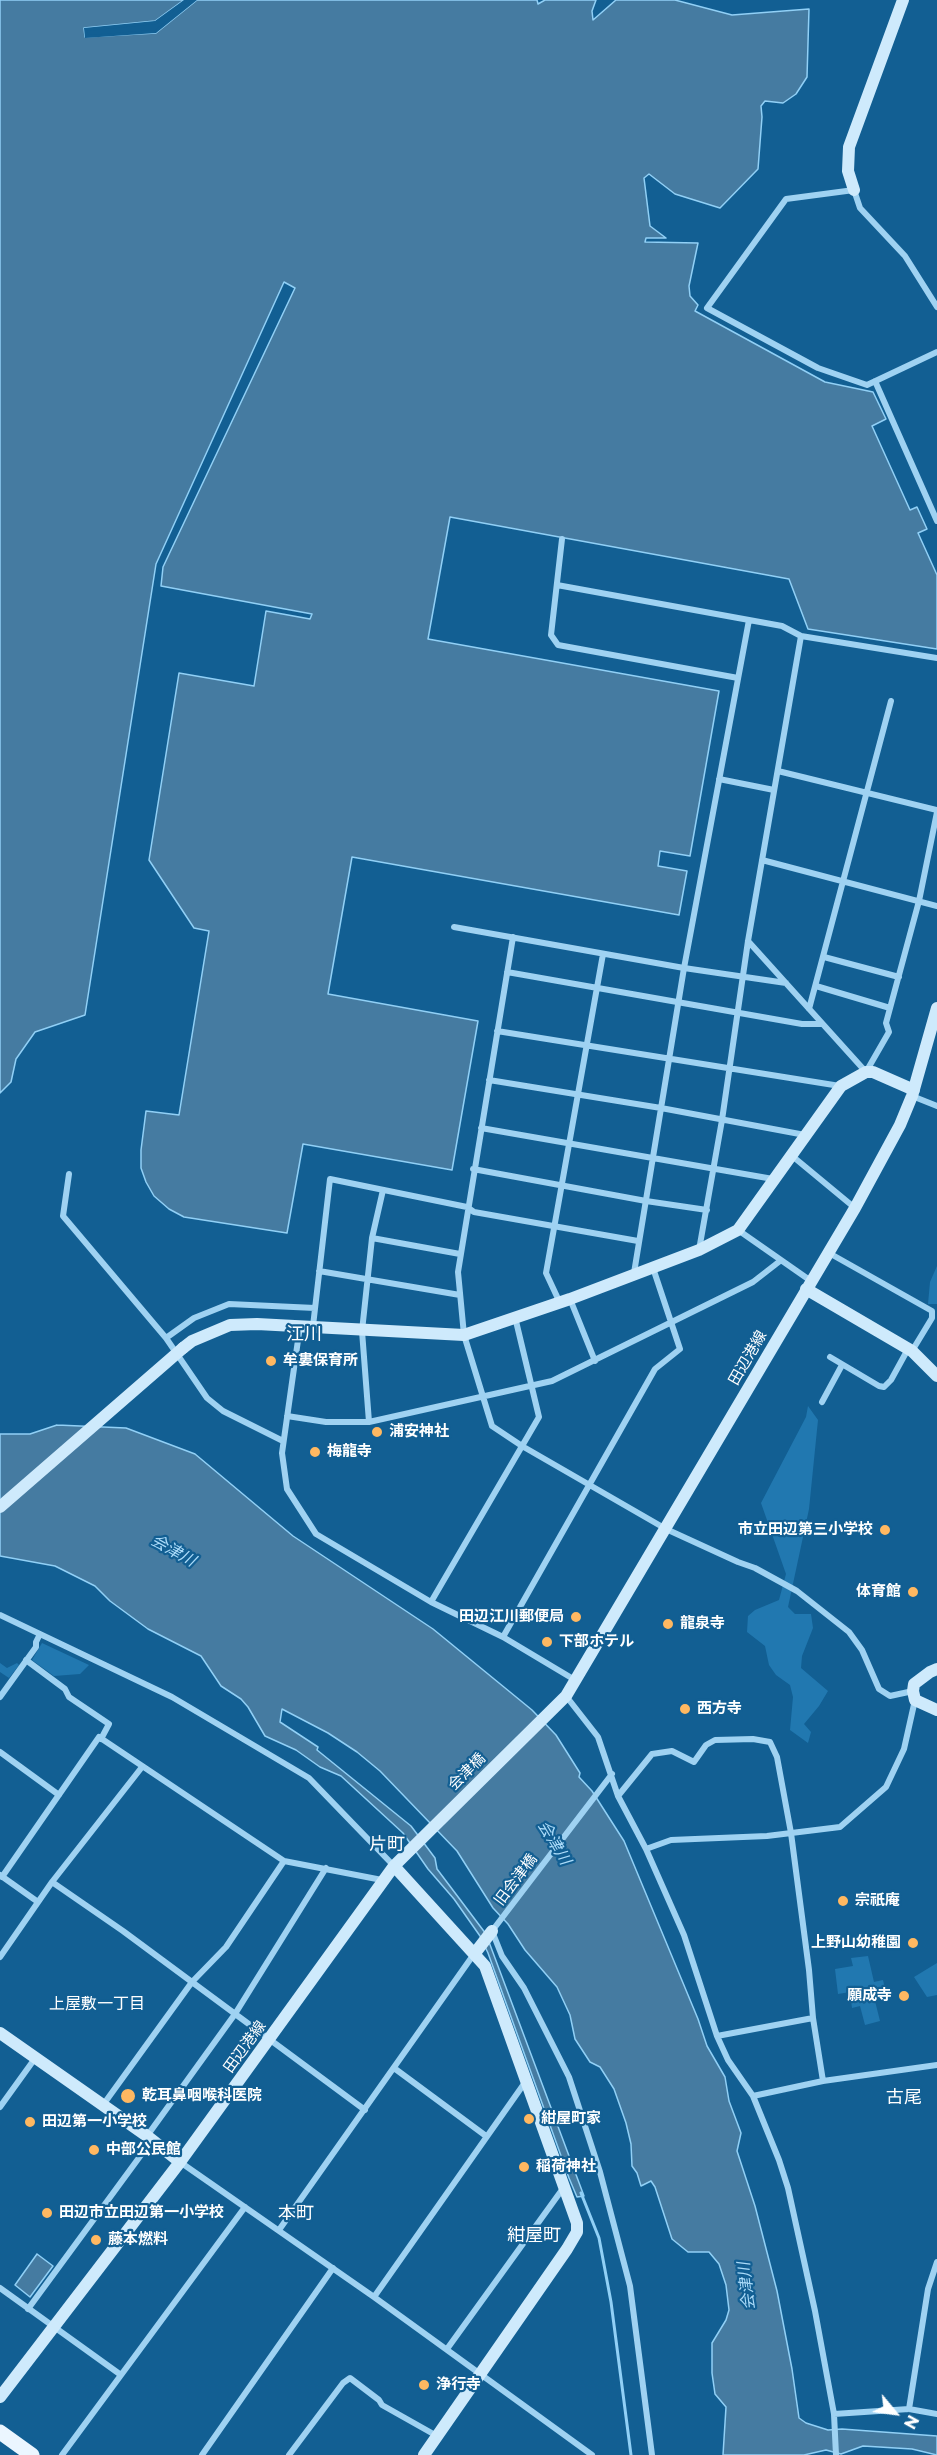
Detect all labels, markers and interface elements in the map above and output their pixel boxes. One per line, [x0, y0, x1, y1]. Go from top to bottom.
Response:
district label: 江川 [286, 1324, 322, 1346]
street label: 田辺港線 [725, 1328, 771, 1388]
place label: 牟婁保育所 [283, 1352, 358, 1370]
marker: 牟婁保育所 [264, 1354, 278, 1368]
place label: 浦安神社 [389, 1423, 449, 1441]
marker: 浦安神社 [370, 1425, 384, 1439]
place label: 梅龍寺 [327, 1443, 372, 1461]
marker: 梅龍寺 [308, 1445, 322, 1459]
place label: 市立田辺第三小学校 [738, 1521, 873, 1539]
marker: 市立田辺第三小学校 [878, 1523, 892, 1537]
water label: 会津川 [147, 1531, 199, 1571]
place label: 体育館 [856, 1583, 901, 1601]
marker: 体育館 [906, 1585, 920, 1599]
place label: 田辺江川郵便局 [459, 1608, 564, 1626]
marker: 田辺江川郵便局 [569, 1610, 583, 1624]
place label: 龍泉寺 [680, 1615, 725, 1633]
marker: 龍泉寺 [661, 1617, 675, 1631]
place label: 下部ホテル [559, 1633, 634, 1651]
marker: 下部ホテル [540, 1635, 554, 1649]
place label: 西方寺 [697, 1700, 742, 1718]
marker: 西方寺 [678, 1702, 692, 1716]
street label: 会津橋 [445, 1750, 489, 1794]
water label: 会津川 [533, 1817, 575, 1869]
district label: 片町 [369, 1834, 405, 1856]
street label: 旧会津橋 [491, 1851, 541, 1909]
place label: 宗祇庵 [855, 1892, 900, 1910]
marker: 宗祇庵 [836, 1894, 850, 1908]
place label: 上野山幼稚園 [811, 1934, 901, 1952]
marker: 上野山幼稚園 [906, 1936, 920, 1950]
place label: 願成寺 [847, 1987, 892, 2005]
marker: 願成寺 [897, 1989, 911, 2003]
district label: 上屋敷一丁目 [49, 1994, 145, 2014]
street label: 田辺港線 [220, 2017, 270, 2077]
marker: 乾耳鼻咽喉科医院 [119, 2087, 137, 2105]
place label: 乾耳鼻咽喉科医院 [142, 2087, 262, 2105]
district label: 古尾 [886, 2087, 922, 2109]
place label: 紺屋町家 [541, 2110, 601, 2128]
marker: 紺屋町家 [522, 2112, 536, 2126]
place label: 田辺第一小学校 [42, 2113, 147, 2131]
marker: 田辺第一小学校 [23, 2115, 37, 2129]
place label: 中部公民館 [106, 2141, 181, 2159]
marker: 中部公民館 [87, 2143, 101, 2157]
place label: 稲荷神社 [536, 2158, 596, 2176]
marker: 稲荷神社 [517, 2160, 531, 2174]
district label: 本町 [278, 2203, 314, 2225]
place label: 田辺市立田辺第一小学校 [59, 2204, 224, 2222]
marker: 田辺市立田辺第一小学校 [40, 2206, 54, 2220]
district label: 紺屋町 [507, 2225, 561, 2247]
place label: 藤本燃料 [108, 2231, 168, 2249]
marker: 藤本燃料 [89, 2233, 103, 2247]
water label: 会津川 [735, 2261, 759, 2311]
place label: 浄行寺 [436, 2376, 481, 2394]
marker: 浄行寺 [417, 2378, 431, 2392]
north arrow [865, 2383, 925, 2443]
text: N [900, 2412, 923, 2432]

